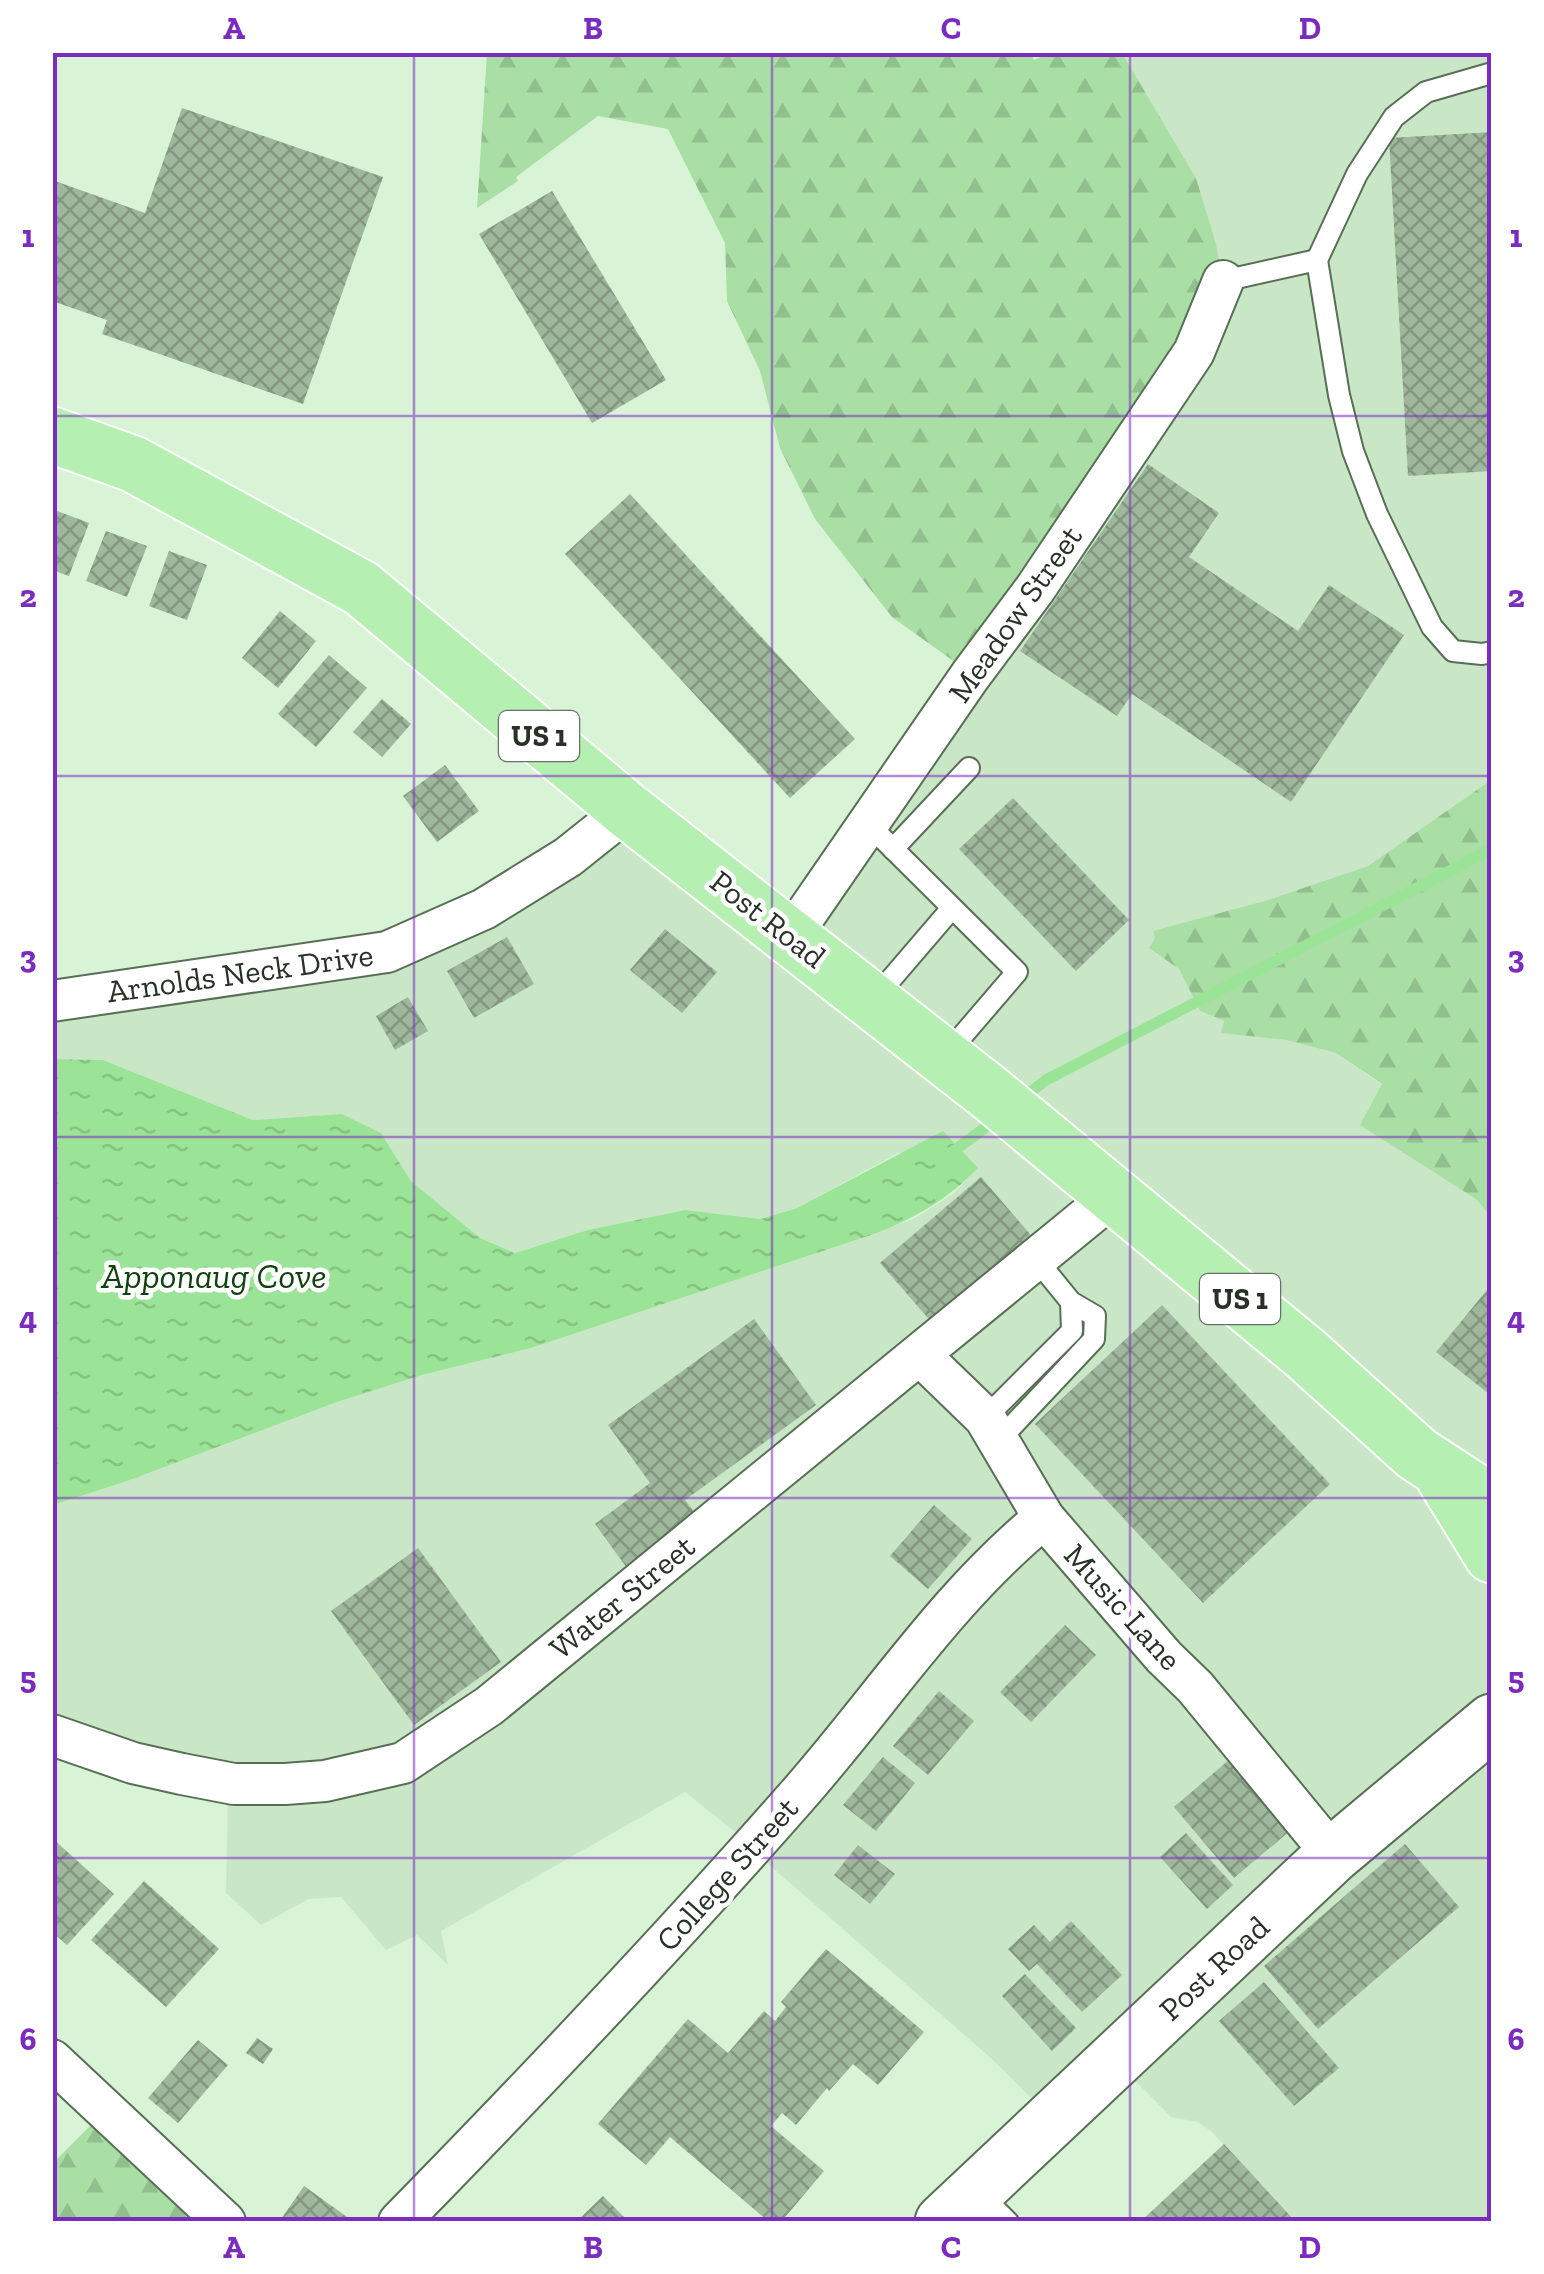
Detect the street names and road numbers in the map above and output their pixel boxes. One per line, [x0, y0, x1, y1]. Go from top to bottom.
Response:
street label: Meadow Street [940, 518, 1090, 710]
road number: US 1 [499, 711, 579, 761]
street label: Post Road [703, 862, 834, 976]
street label: Arnolds Neck Drive [105, 936, 375, 1010]
road number: US 1 [1200, 1274, 1280, 1324]
street label: Water Street [542, 1527, 702, 1667]
street label: Music Lane [1056, 1536, 1190, 1678]
street label: College Street [648, 1789, 806, 1959]
street label: Post Road [1151, 1907, 1277, 2028]

